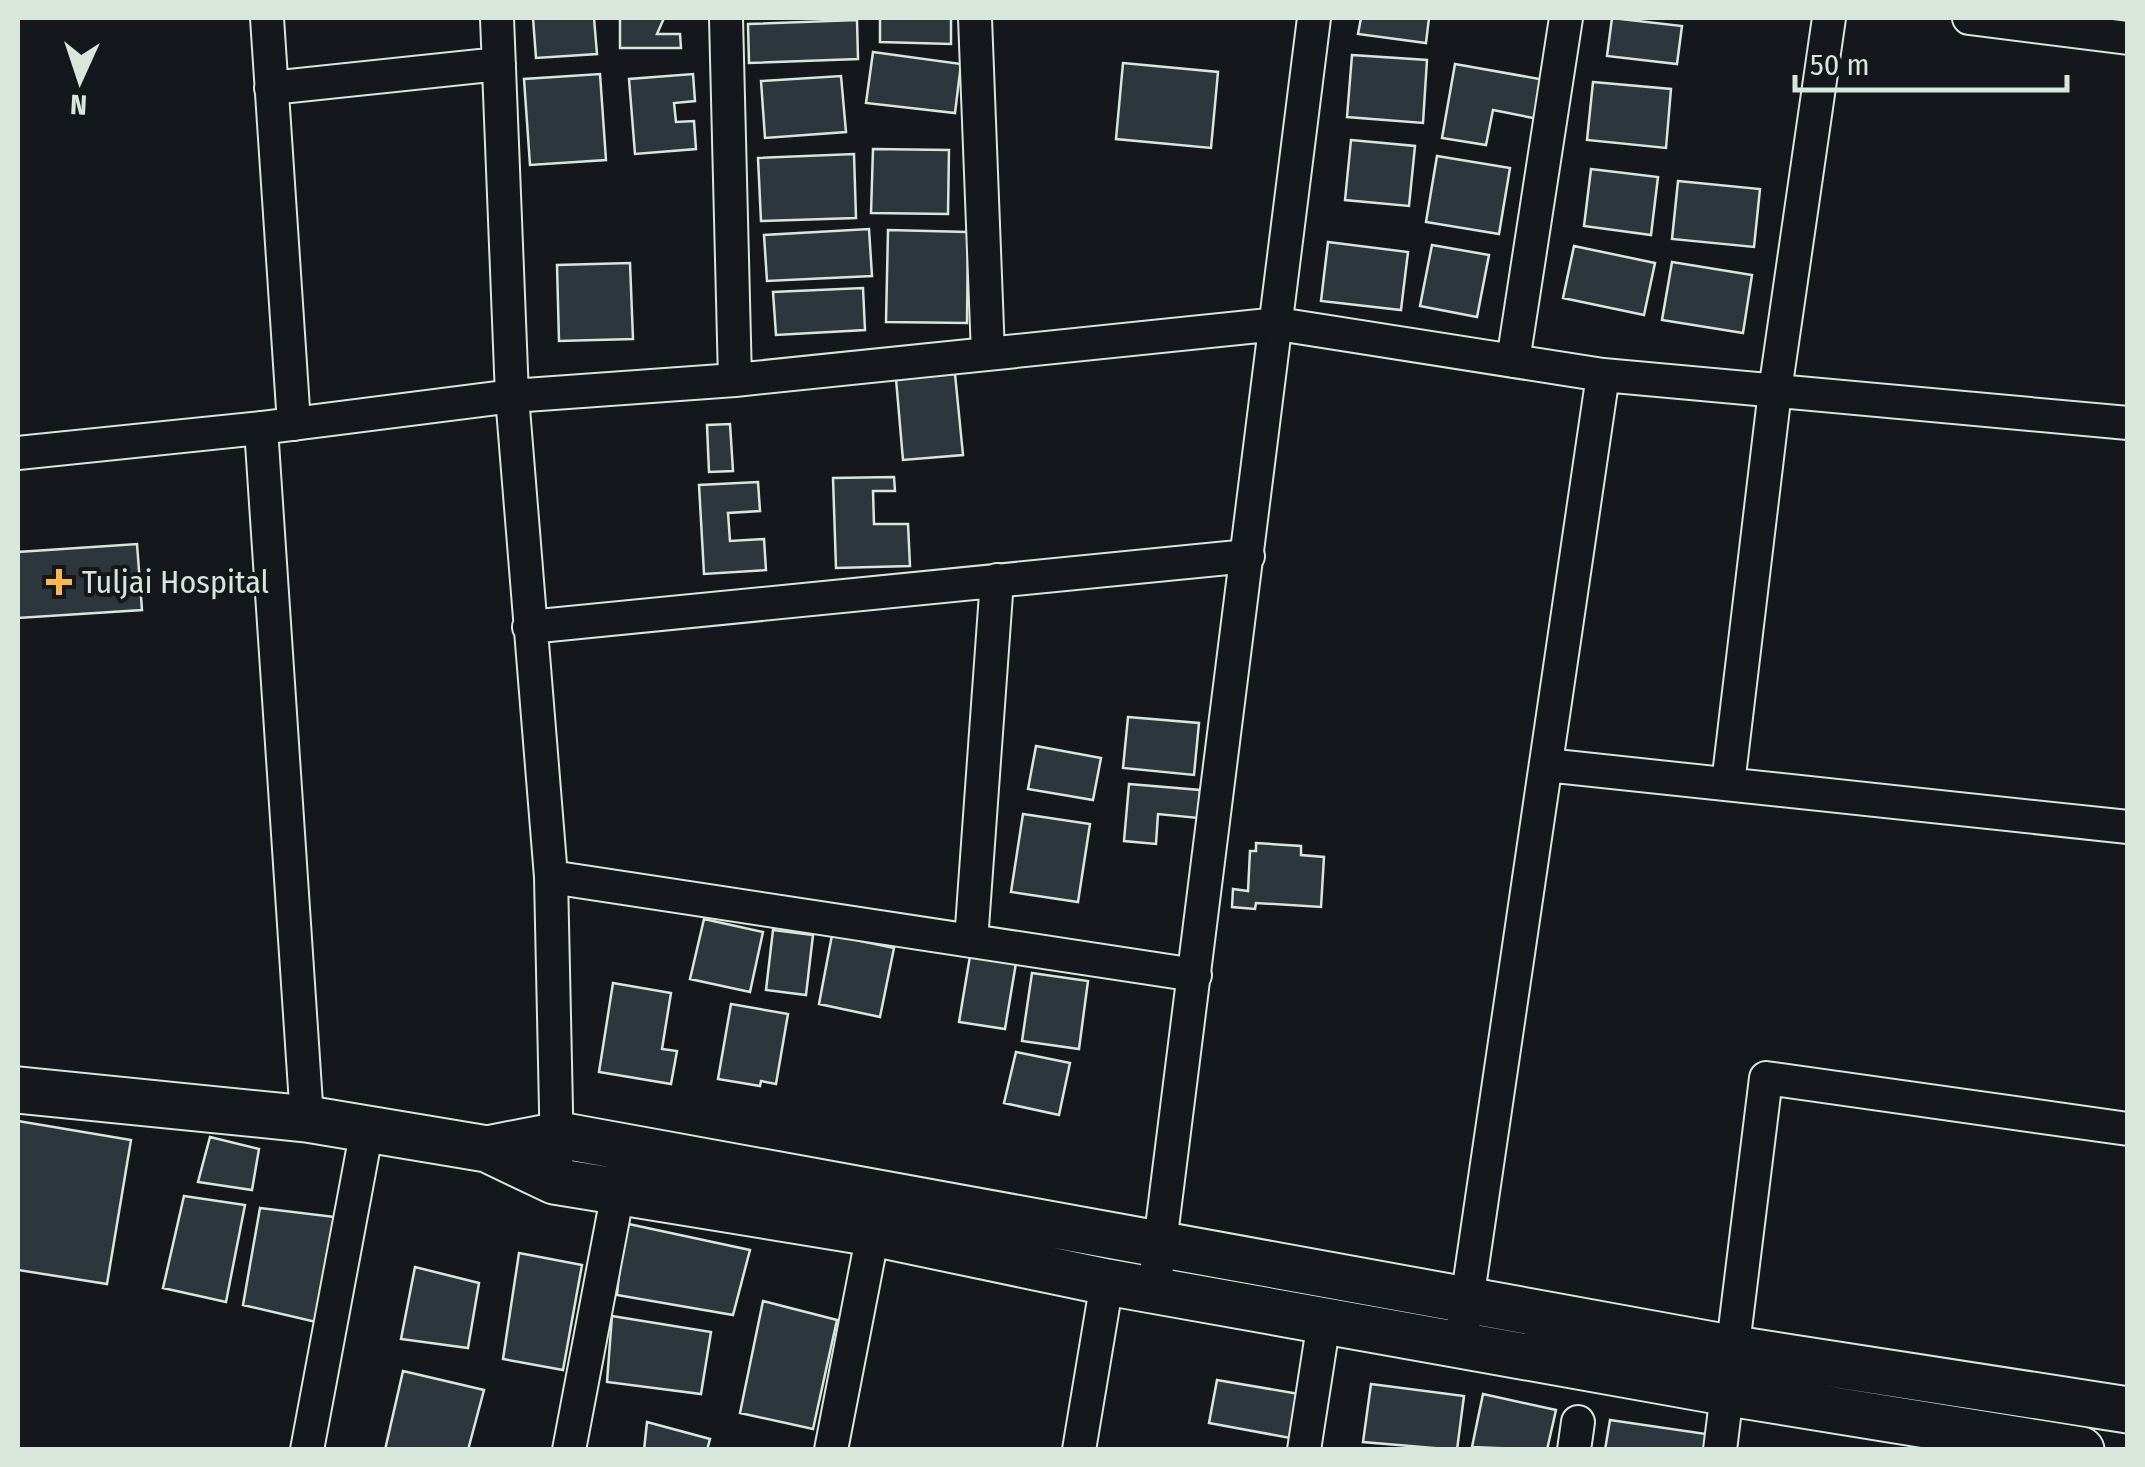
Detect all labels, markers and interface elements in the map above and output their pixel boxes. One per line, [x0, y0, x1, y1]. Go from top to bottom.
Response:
north arrow [30, 30, 130, 130]
scale bar [1795, 30, 2068, 92]
text: 50 m [1810, 47, 1870, 83]
text: N [69, 88, 88, 121]
place label: Tuljai Hospital [82, 563, 269, 601]
marker: Tuljai Hospital [46, 569, 72, 595]

